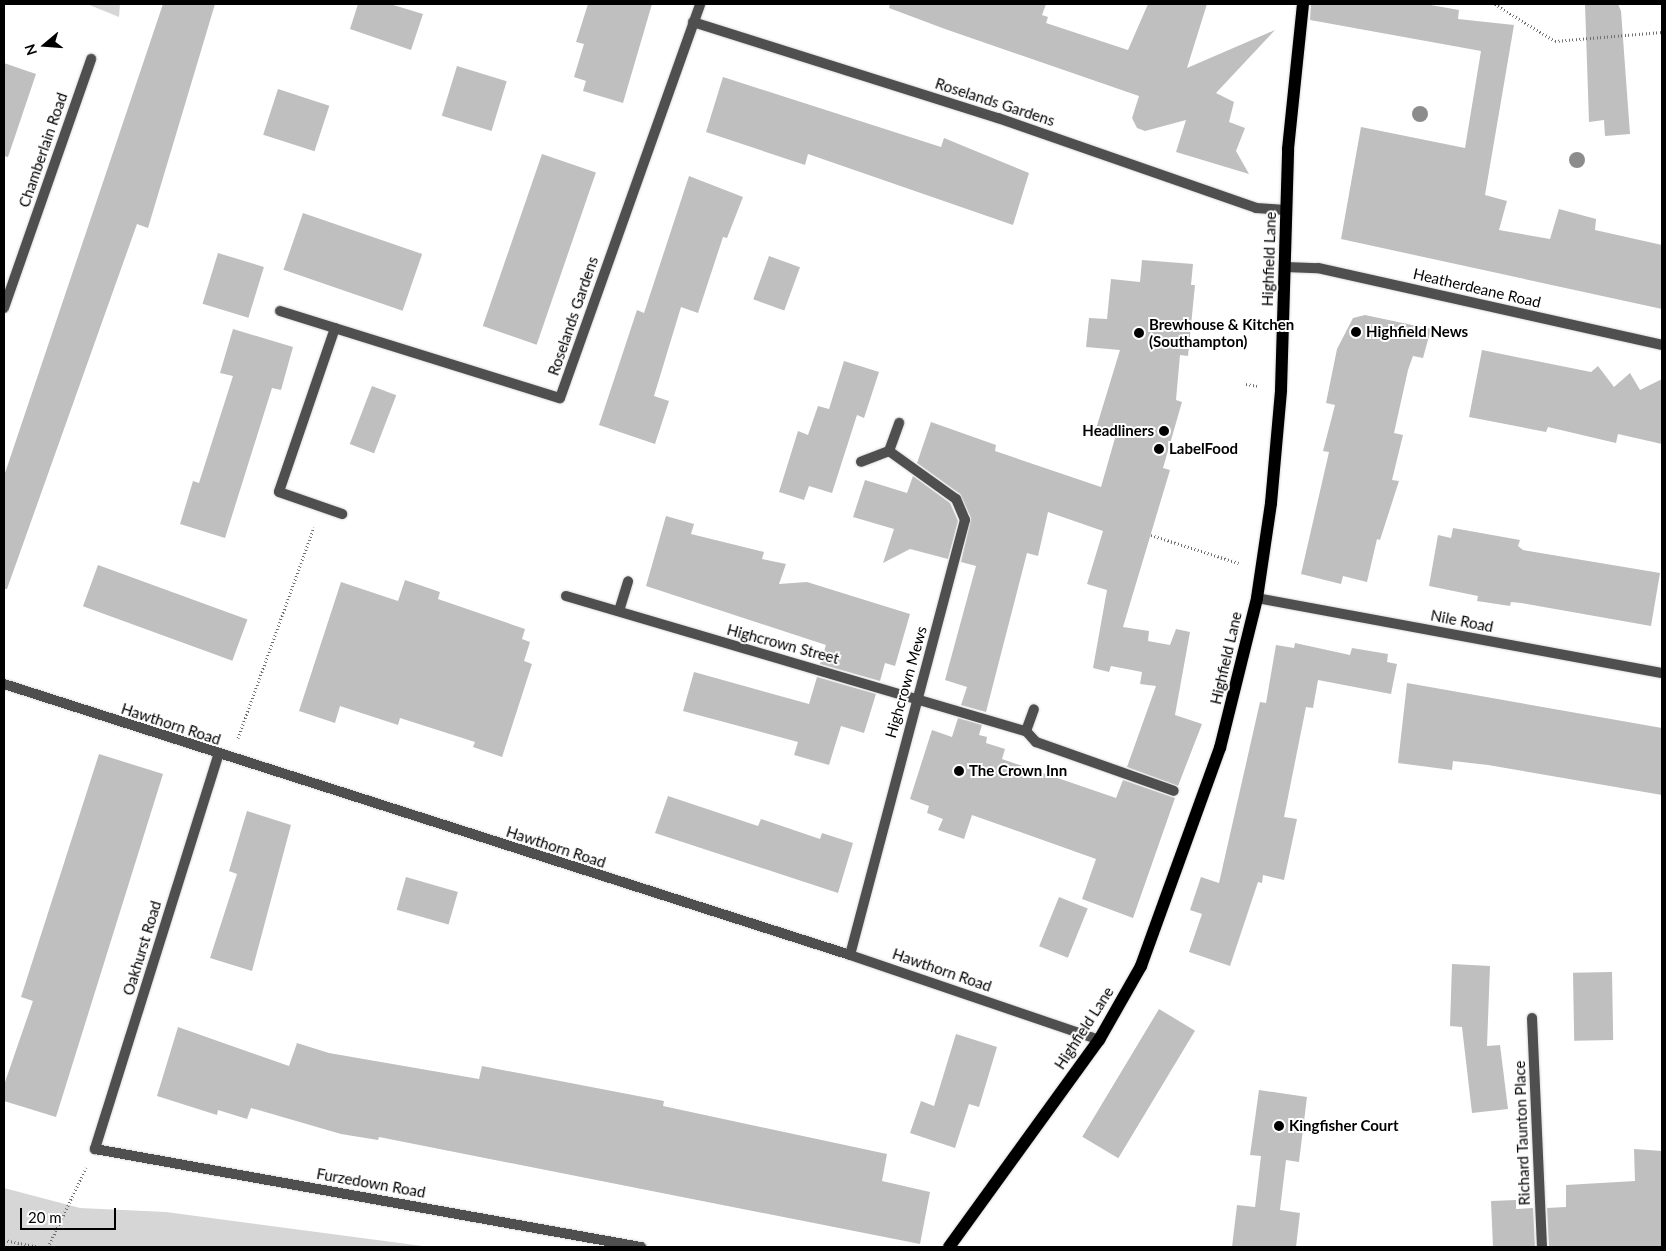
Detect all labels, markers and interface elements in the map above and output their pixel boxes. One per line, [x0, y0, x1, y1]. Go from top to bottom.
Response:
north arrow [20, 20, 70, 70]
text: N [21, 42, 40, 58]
street label: Roselands Gardens [933, 74, 1057, 130]
street label: Chamberlain Road [15, 90, 71, 210]
street label: Highfield Lane [1258, 211, 1280, 307]
street label: Roselands Gardens [544, 254, 602, 378]
street label: Heatherdeane Road [1411, 265, 1543, 311]
place label: Brewhouse & Kitchen (Southampton) [1149, 315, 1294, 350]
place label: Highfield News [1366, 323, 1468, 341]
marker: Highfield News [1350, 326, 1362, 338]
marker: Brewhouse & Kitchen (Southampton) [1133, 327, 1145, 339]
place label: Headliners [1082, 422, 1154, 440]
marker: Headliners [1158, 425, 1170, 437]
place label: LabelFood [1169, 440, 1238, 458]
marker: LabelFood [1153, 443, 1165, 455]
street label: Nile Road [1429, 606, 1495, 636]
street label: Highfield Lane [1207, 610, 1245, 706]
street label: Highcrown Street [725, 620, 841, 668]
street label: Highcrown Mews [881, 624, 931, 740]
street label: Hawthorn Road [119, 699, 223, 749]
place label: The Crown Inn [969, 762, 1067, 780]
marker: The Crown Inn [953, 765, 965, 777]
street label: Hawthorn Road [504, 822, 608, 872]
street label: Oakhurst Road [119, 899, 165, 997]
street label: Hawthorn Road [890, 945, 994, 995]
street label: Highfield Lane [1051, 983, 1117, 1073]
street label: Richard Taunton Place [1510, 1060, 1534, 1206]
place label: Kingfisher Court [1289, 1117, 1399, 1135]
marker: Kingfisher Court [1273, 1120, 1285, 1132]
street label: Furzedown Road [315, 1165, 427, 1201]
scale bar [22, 1198, 119, 1230]
text: 20 m [28, 1208, 62, 1226]

